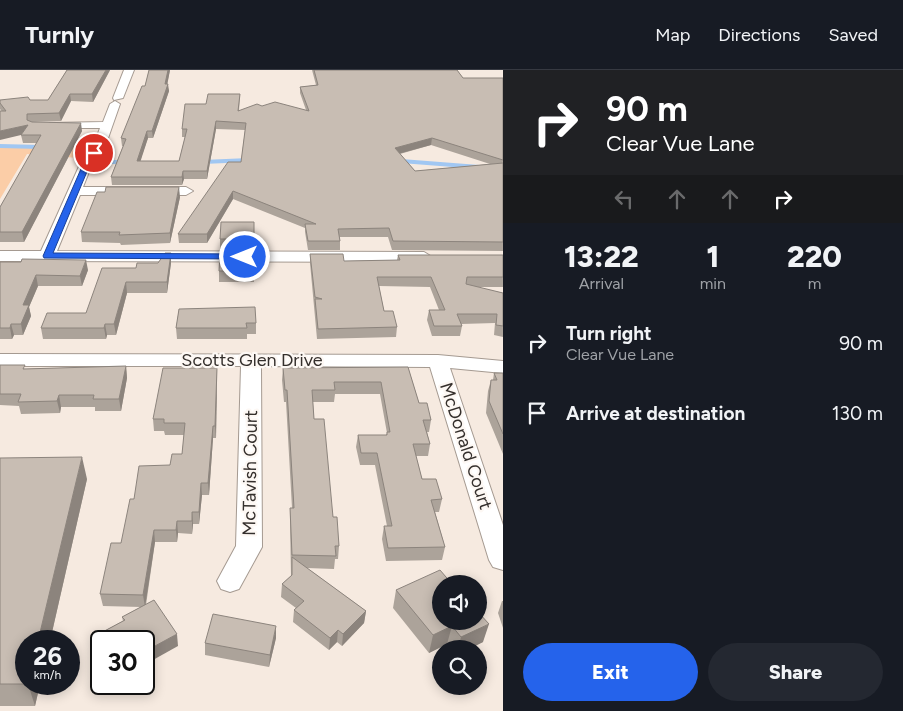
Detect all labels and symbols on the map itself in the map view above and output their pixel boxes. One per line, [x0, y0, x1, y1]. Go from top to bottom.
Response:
pin [73, 132, 115, 174]
position arrow [218, 230, 270, 282]
street label: Scotts Glen Drive [181, 349, 323, 371]
street label: McDonald Court [435, 380, 497, 513]
street label: McTavish Court [238, 410, 262, 536]
speed limit sign: 30 [90, 630, 155, 695]

